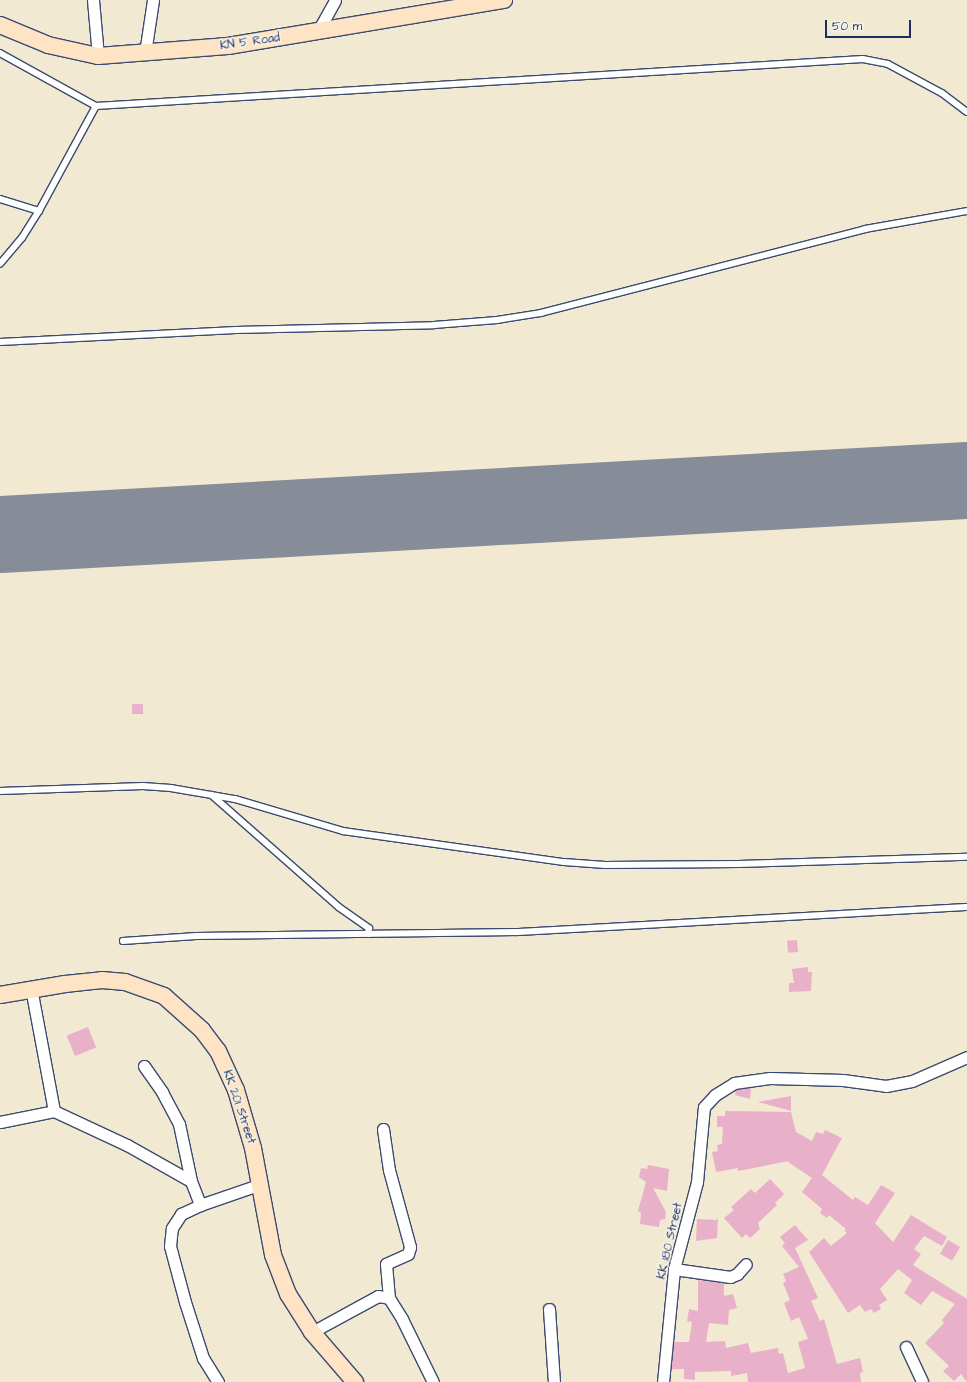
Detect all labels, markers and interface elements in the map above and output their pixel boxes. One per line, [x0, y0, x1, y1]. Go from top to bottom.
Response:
scale bar [827, 12, 913, 38]
text: 50 m [832, 18, 862, 35]
street label: KN 5 Road [219, 31, 281, 53]
street label: KK 201 Street [220, 1068, 258, 1146]
street label: KK 180 Street [654, 1201, 686, 1281]

